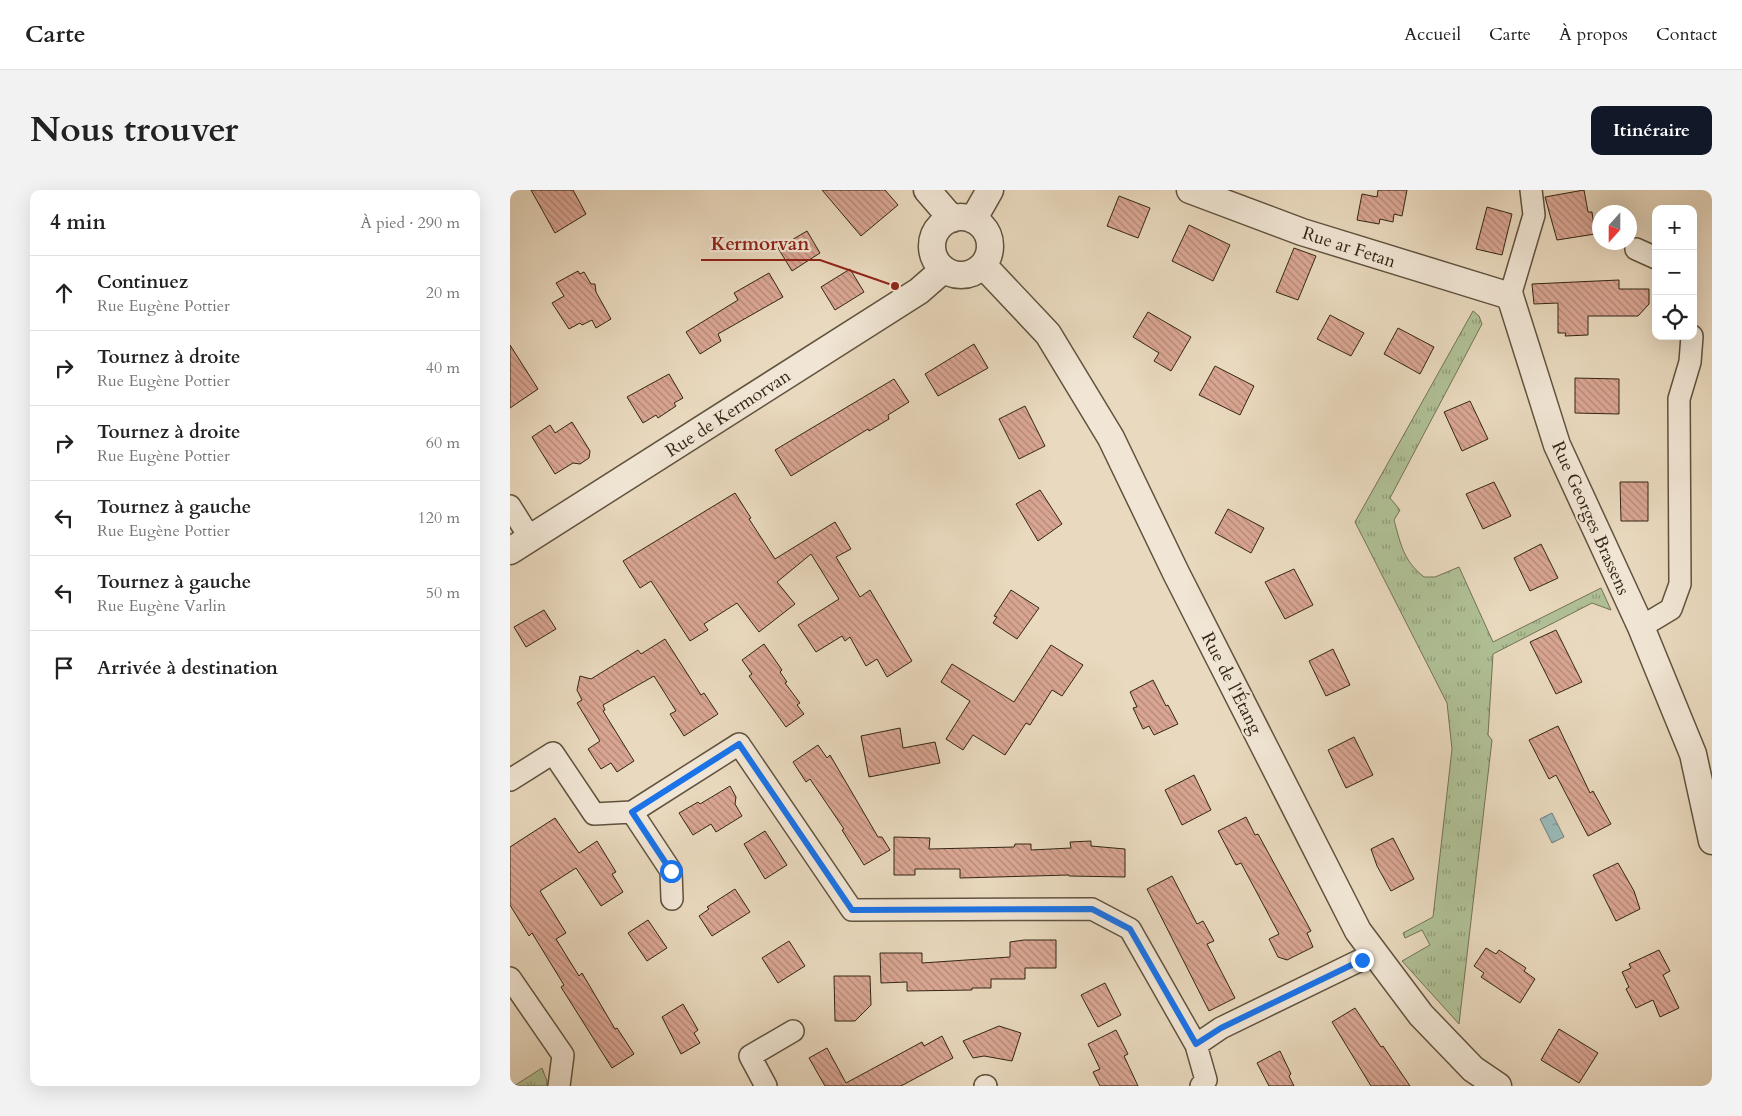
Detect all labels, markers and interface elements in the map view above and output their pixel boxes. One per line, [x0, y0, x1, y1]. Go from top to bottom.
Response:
text: Carte [25, 18, 86, 51]
text: Accueil [1404, 22, 1461, 47]
text: Carte [1489, 22, 1531, 47]
text: À propos [1559, 22, 1628, 47]
text: Contact [1656, 22, 1717, 47]
text: Nous trouver [30, 106, 238, 154]
button: Itinéraire [1591, 106, 1712, 155]
north arrow [1592, 205, 1637, 250]
map controls [1652, 205, 1697, 340]
button: + [1652, 205, 1697, 250]
text: 4 min [50, 208, 106, 237]
text: À pied · 290 m [360, 212, 460, 234]
street label: Rue ar Fetan [1299, 221, 1399, 275]
callout: Kermorvan [701, 226, 820, 260]
text: Kermorvan [711, 231, 810, 257]
button: − [1652, 250, 1697, 295]
text: Continuez [97, 269, 188, 295]
icon: ahead [50, 279, 78, 307]
text: 20 m [426, 282, 460, 304]
text: Rue Eugène Pottier [97, 295, 230, 317]
button: locate [1652, 295, 1697, 340]
text: Tournez à droite [97, 344, 240, 370]
icon: right [50, 354, 78, 382]
text: 40 m [426, 357, 460, 379]
street label: Rue de Kermorvan [661, 363, 796, 463]
text: Rue Eugène Pottier [97, 370, 230, 392]
text: Tournez à droite [97, 419, 240, 445]
icon: right [50, 429, 78, 457]
text: 60 m [426, 432, 460, 454]
street label: Rue Georges Brassens [1545, 437, 1636, 599]
text: Rue Eugène Pottier [97, 445, 230, 467]
text: Tournez à gauche [97, 494, 251, 520]
icon: left [50, 504, 78, 532]
text: 120 m [418, 507, 460, 529]
text: Rue Eugène Pottier [97, 520, 230, 542]
text: Tournez à gauche [97, 569, 251, 595]
icon: left [50, 579, 78, 607]
text: 50 m [426, 582, 460, 604]
text: Rue Eugène Varlin [97, 595, 226, 617]
street label: Rue de l'Étang [1195, 628, 1268, 739]
icon: arrive [50, 654, 78, 682]
text: Arrivée à destination [97, 655, 278, 681]
route start [660, 860, 683, 883]
route end [1351, 949, 1374, 972]

